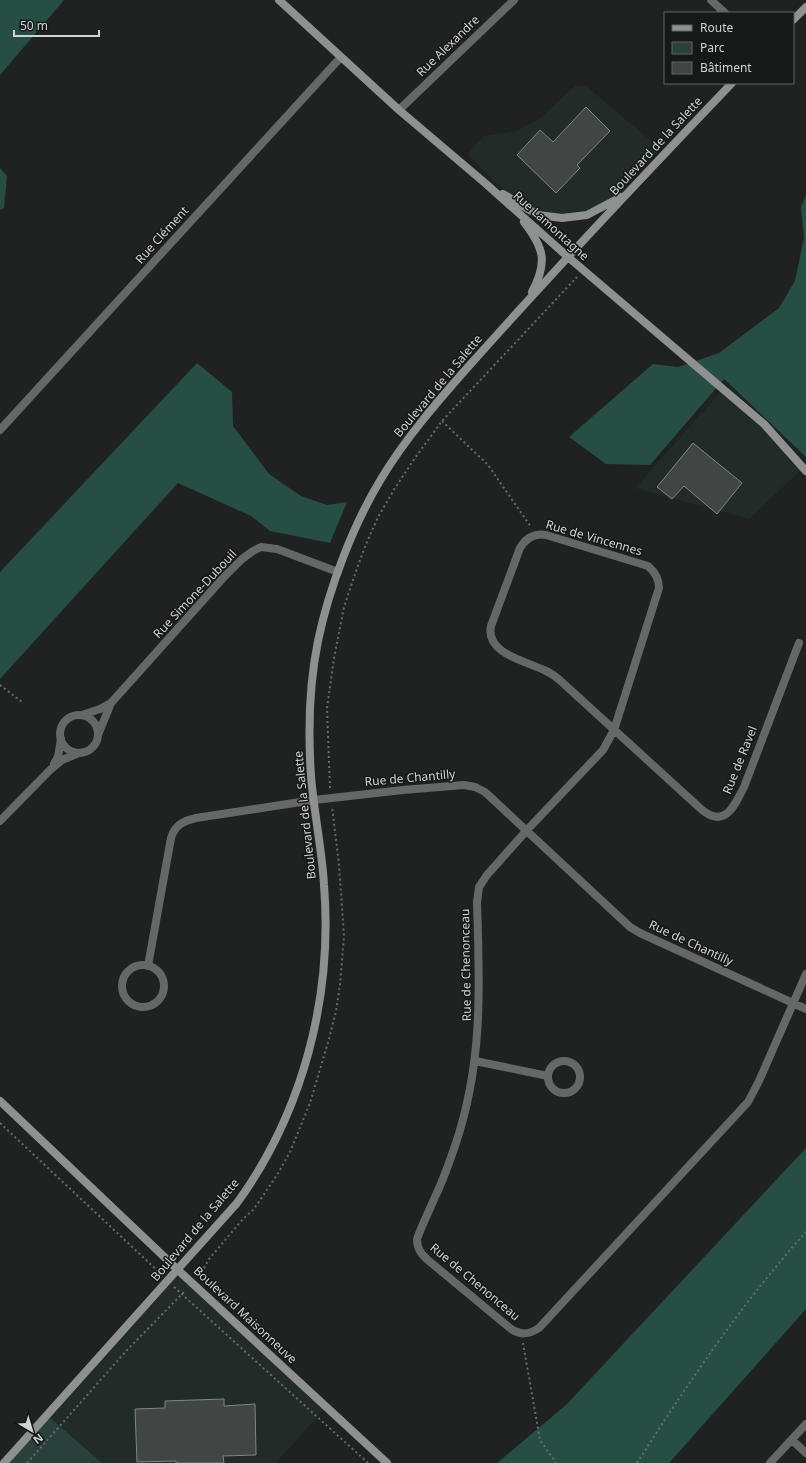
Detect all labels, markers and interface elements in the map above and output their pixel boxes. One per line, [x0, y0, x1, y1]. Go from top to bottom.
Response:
street label: Rue Alexandre [412, 11, 483, 80]
scale bar [14, 12, 99, 38]
legend [664, 12, 794, 84]
text: 50 m [20, 17, 48, 34]
text: Route [700, 19, 733, 36]
text: Parc [700, 39, 725, 56]
text: Bâtiment [700, 59, 752, 76]
street label: Boulevard de la Salette [605, 93, 706, 199]
street label: Rue Lamontagne [510, 187, 593, 264]
street label: Rue Clément [131, 202, 192, 267]
street label: Boulevard de la Salette [390, 331, 486, 441]
street label: Rue de Vincennes [544, 516, 645, 559]
street label: Rue Simone-Dubouil [149, 546, 240, 642]
street label: Rue de Ravel [718, 723, 761, 796]
street label: Boulevard de la Salette [289, 750, 320, 880]
street label: Rue de Chantilly [364, 765, 457, 790]
street label: Rue de Chenonceau [456, 909, 475, 1021]
street label: Rue de Chantilly [646, 916, 737, 970]
street label: Boulevard de la Salette [147, 1175, 243, 1285]
street label: Rue de Chenonceau [427, 1239, 524, 1324]
street label: Boulevard Maisonneuve [190, 1262, 301, 1367]
north arrow [12, 1411, 52, 1451]
text: N [30, 1431, 47, 1448]

